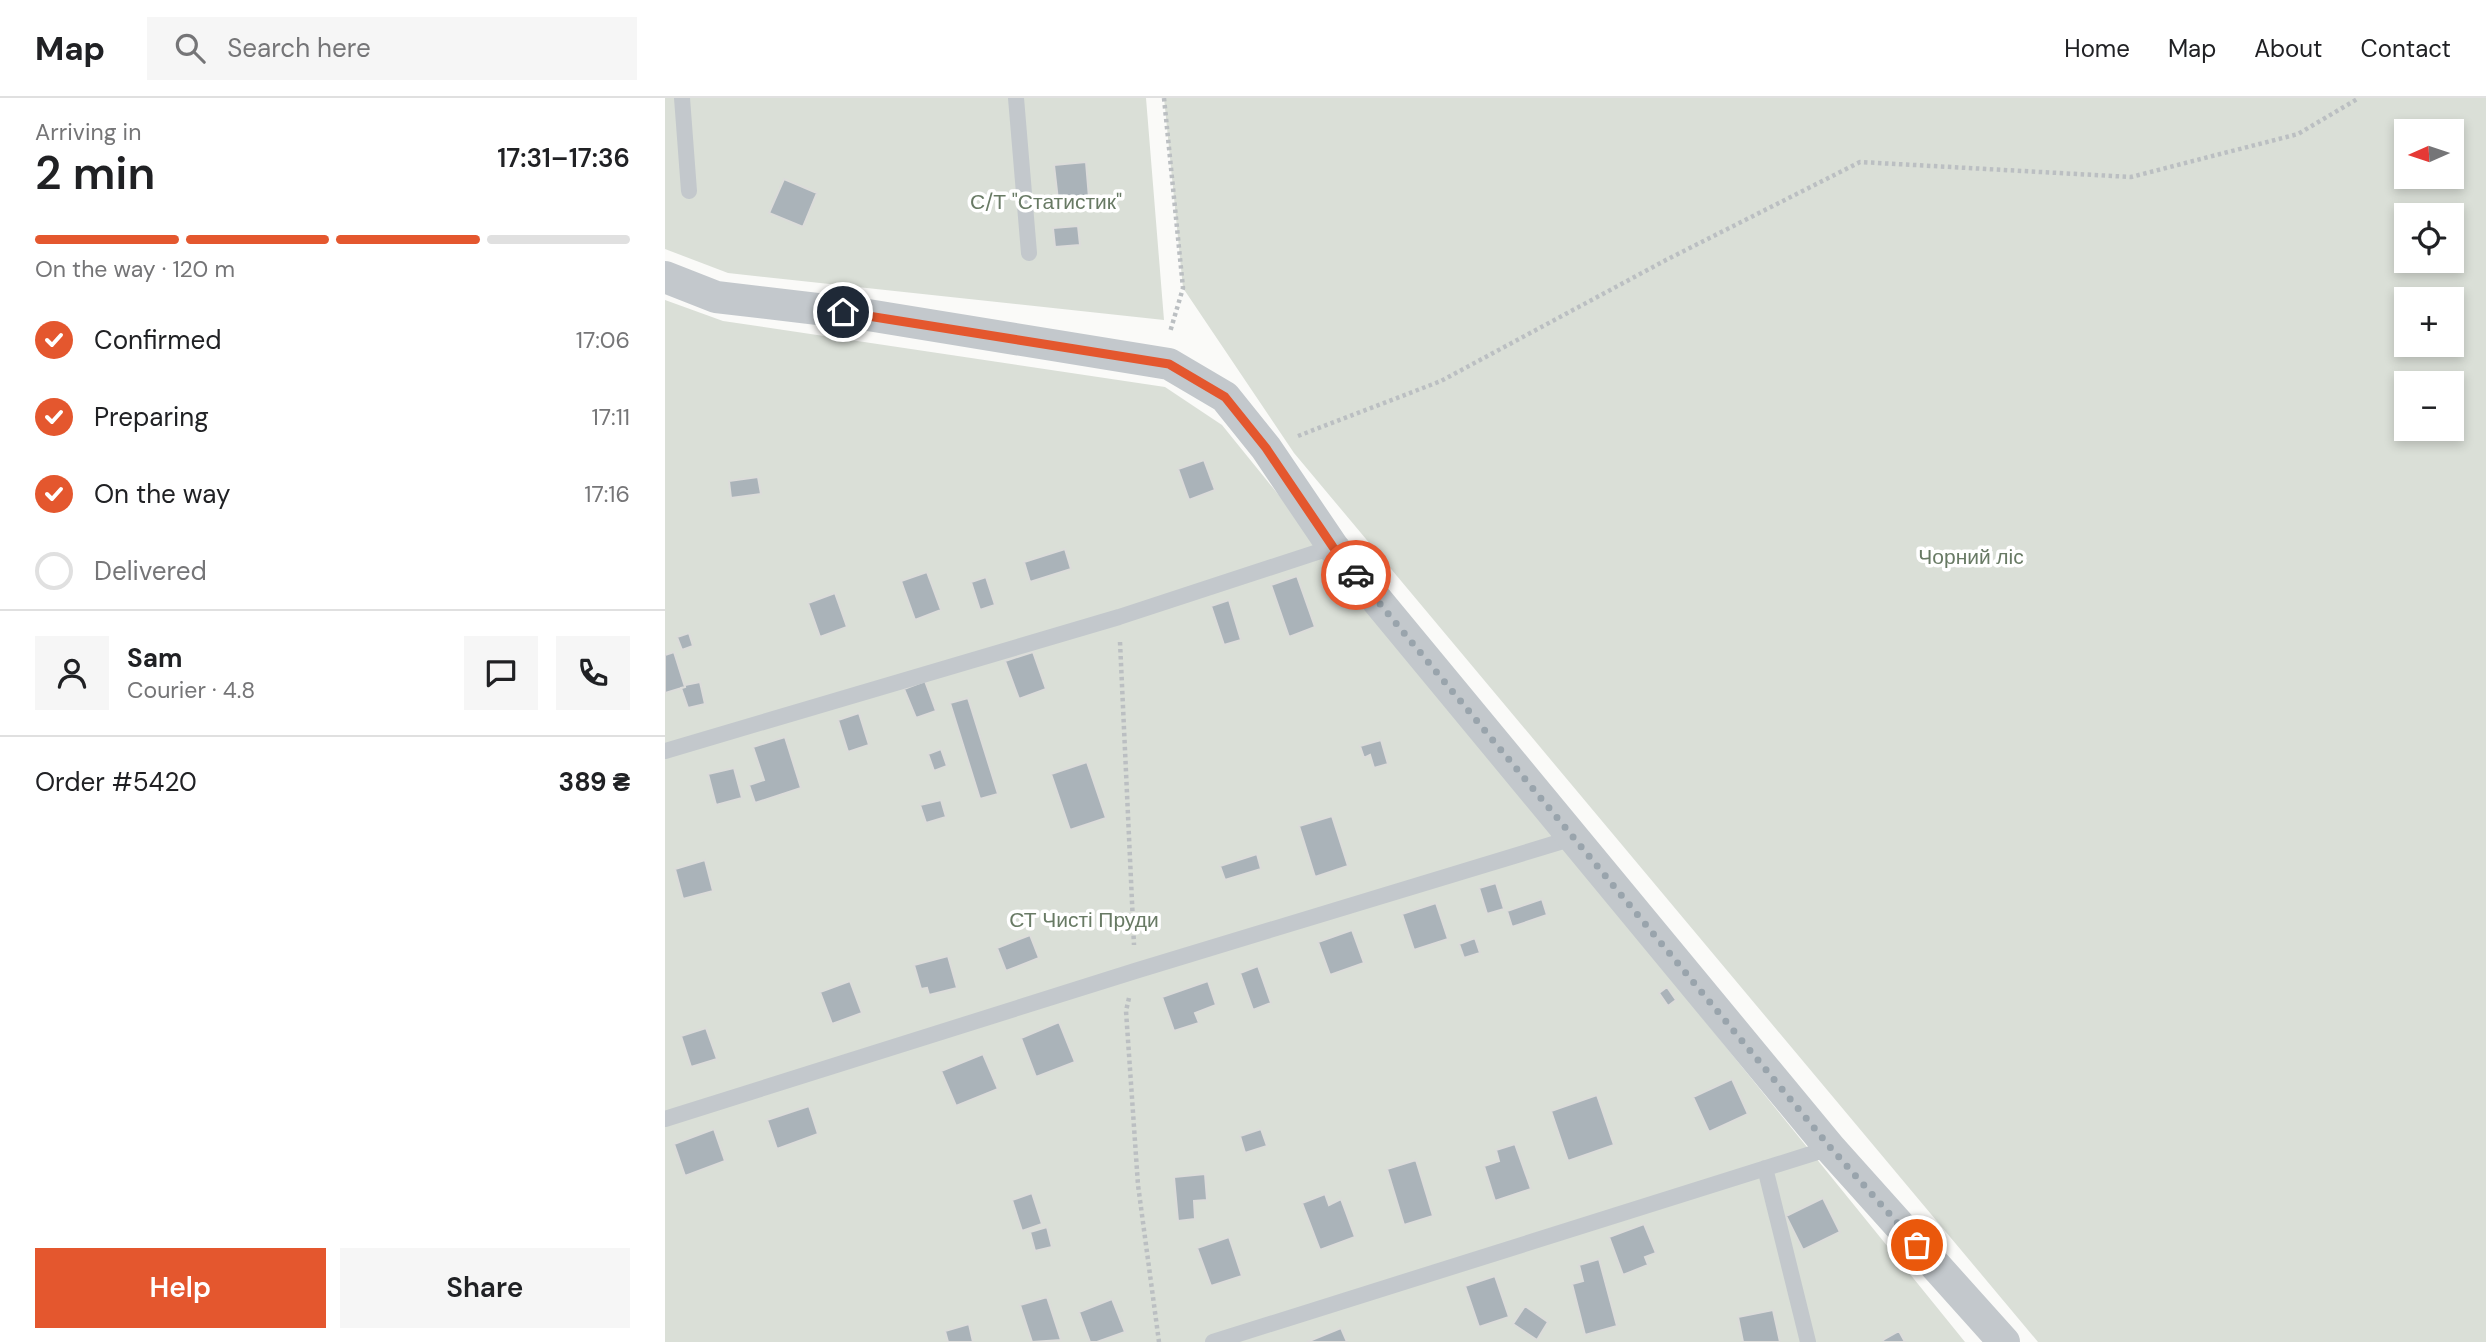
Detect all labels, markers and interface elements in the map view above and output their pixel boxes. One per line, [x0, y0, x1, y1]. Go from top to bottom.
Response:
search box [147, 17, 637, 80]
text: Map [35, 27, 105, 70]
icon: search [171, 29, 209, 67]
text: Search here [227, 31, 371, 65]
text: Home [2064, 33, 2130, 64]
text: Map [2168, 33, 2216, 64]
text: About [2254, 33, 2323, 64]
text: Contact [2361, 33, 2451, 64]
text: Arriving in [35, 117, 141, 147]
north arrow [2394, 119, 2464, 189]
map controls [2394, 119, 2464, 441]
text: 17:31–17:36 [497, 141, 630, 175]
text: 2 min [35, 143, 155, 203]
park label: С/Т "Статистик" [970, 188, 1122, 216]
button: locate [2394, 203, 2464, 273]
text: On the way · 120 m [35, 254, 235, 284]
pin [813, 282, 873, 342]
button: + [2394, 287, 2464, 357]
icon: home [824, 293, 862, 331]
icon: check [35, 321, 73, 359]
text: Confirmed [94, 323, 221, 357]
text: 17:06 [576, 325, 630, 355]
button: − [2394, 371, 2464, 441]
icon: check [35, 398, 73, 436]
text: Preparing [94, 400, 209, 434]
text: 17:11 [592, 402, 630, 432]
icon: check [35, 475, 73, 513]
text: On the way [94, 477, 230, 511]
text: 17:16 [584, 479, 630, 509]
courier [1321, 540, 1391, 610]
park label: Чорний ліс [1918, 543, 2024, 571]
text: Delivered [94, 554, 207, 588]
icon: car [1337, 556, 1375, 594]
button: person [35, 636, 109, 710]
button: chat [464, 636, 538, 710]
button: phone [556, 636, 630, 710]
text: Sam [127, 641, 182, 675]
text: Courier · 4.8 [127, 675, 255, 705]
text: Order #5420 [35, 765, 197, 799]
text: 389 ₴ [559, 765, 630, 799]
park label: СТ Чисті Пруди [1009, 906, 1159, 934]
pin [1887, 1215, 1947, 1275]
icon: bag [1898, 1226, 1936, 1264]
button: Help [35, 1248, 326, 1328]
button: Share [340, 1248, 630, 1328]

